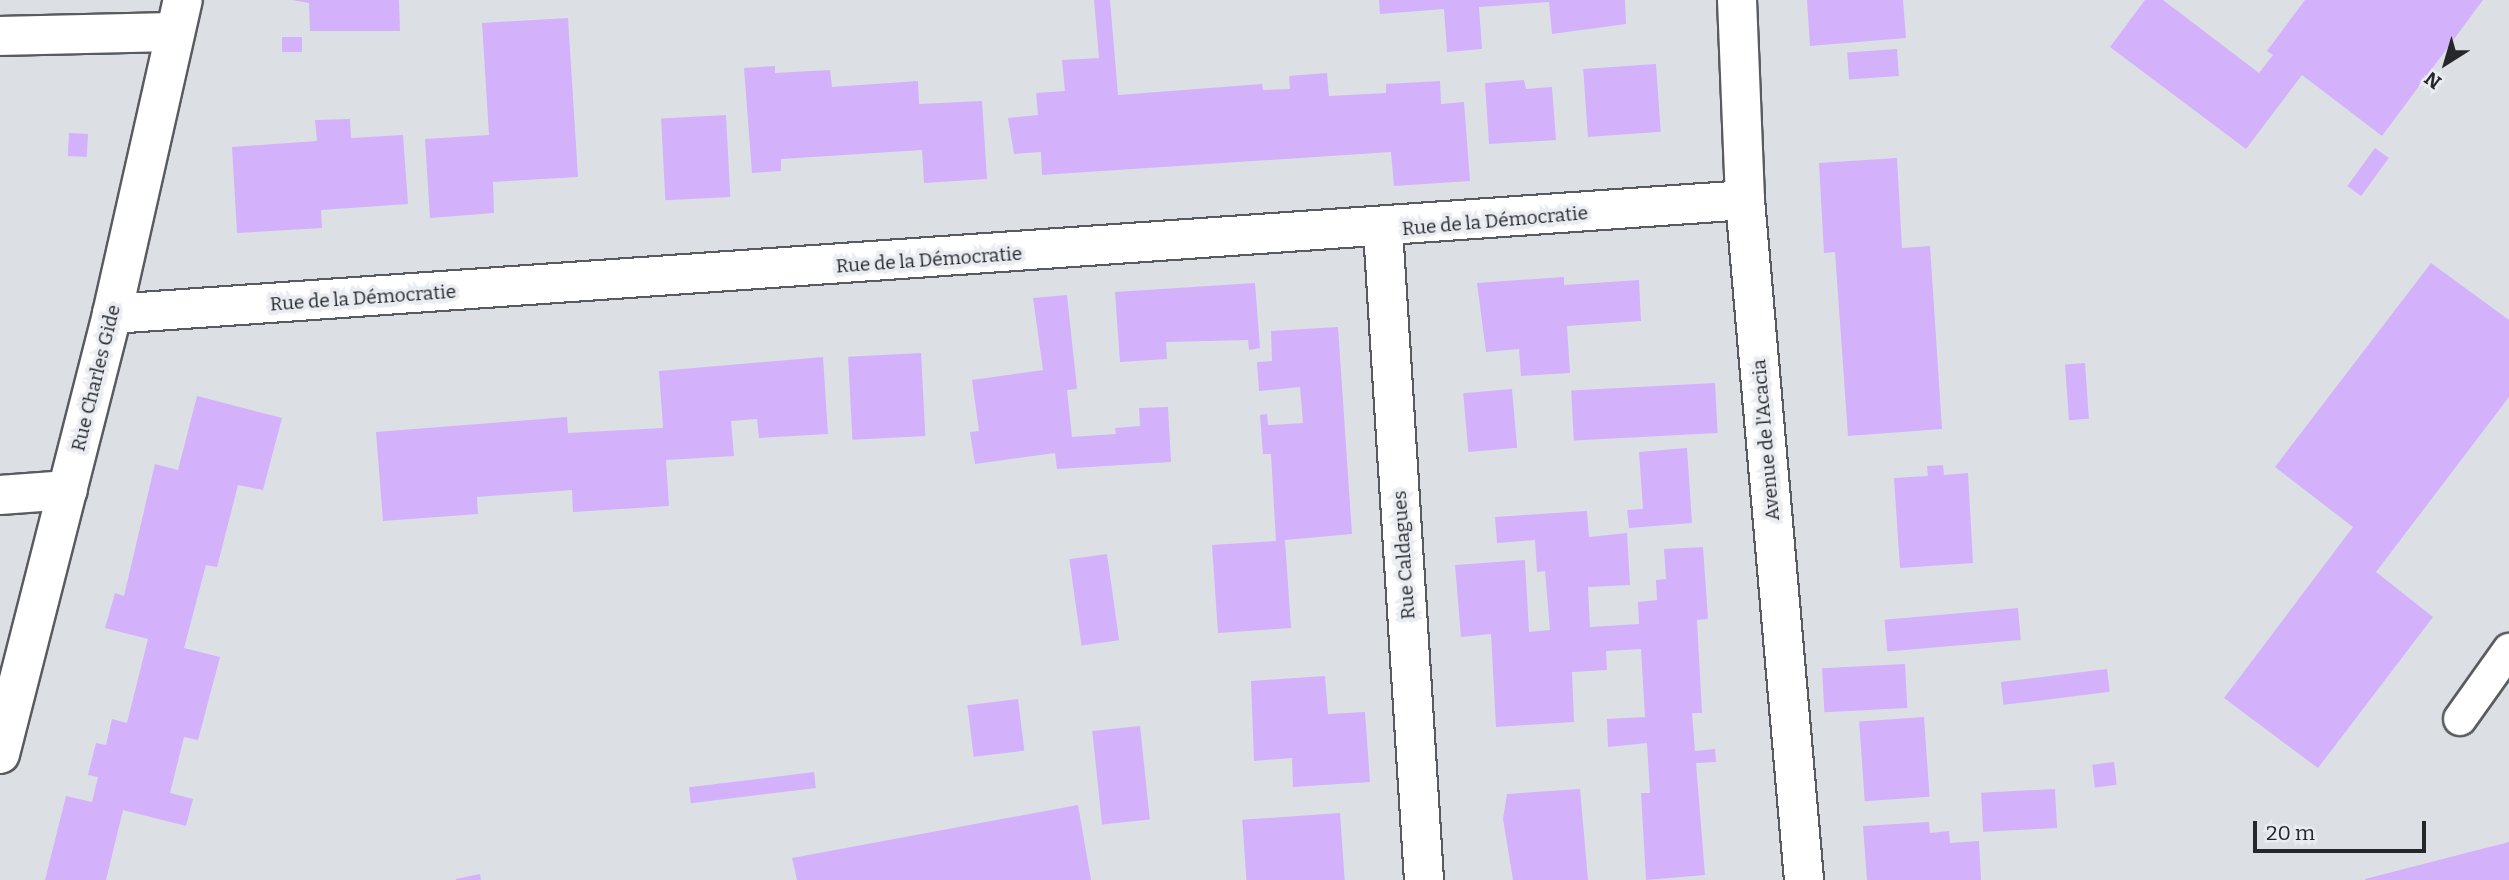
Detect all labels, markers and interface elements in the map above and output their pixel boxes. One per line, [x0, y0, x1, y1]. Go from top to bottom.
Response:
north arrow [2411, 28, 2481, 98]
text: N [2420, 67, 2446, 94]
street label: Rue de la Démocratie [1401, 202, 1589, 240]
street label: Rue de la Démocratie [835, 242, 1023, 278]
street label: Rue de la Démocratie [269, 280, 457, 316]
street label: Rue Charles Gide [67, 302, 125, 454]
street label: Avenue de l'Acacia [1748, 358, 1784, 522]
street label: Rue Caldagues [1388, 490, 1420, 620]
scale bar [2257, 806, 2430, 850]
text: 20 m [2266, 820, 2315, 846]

